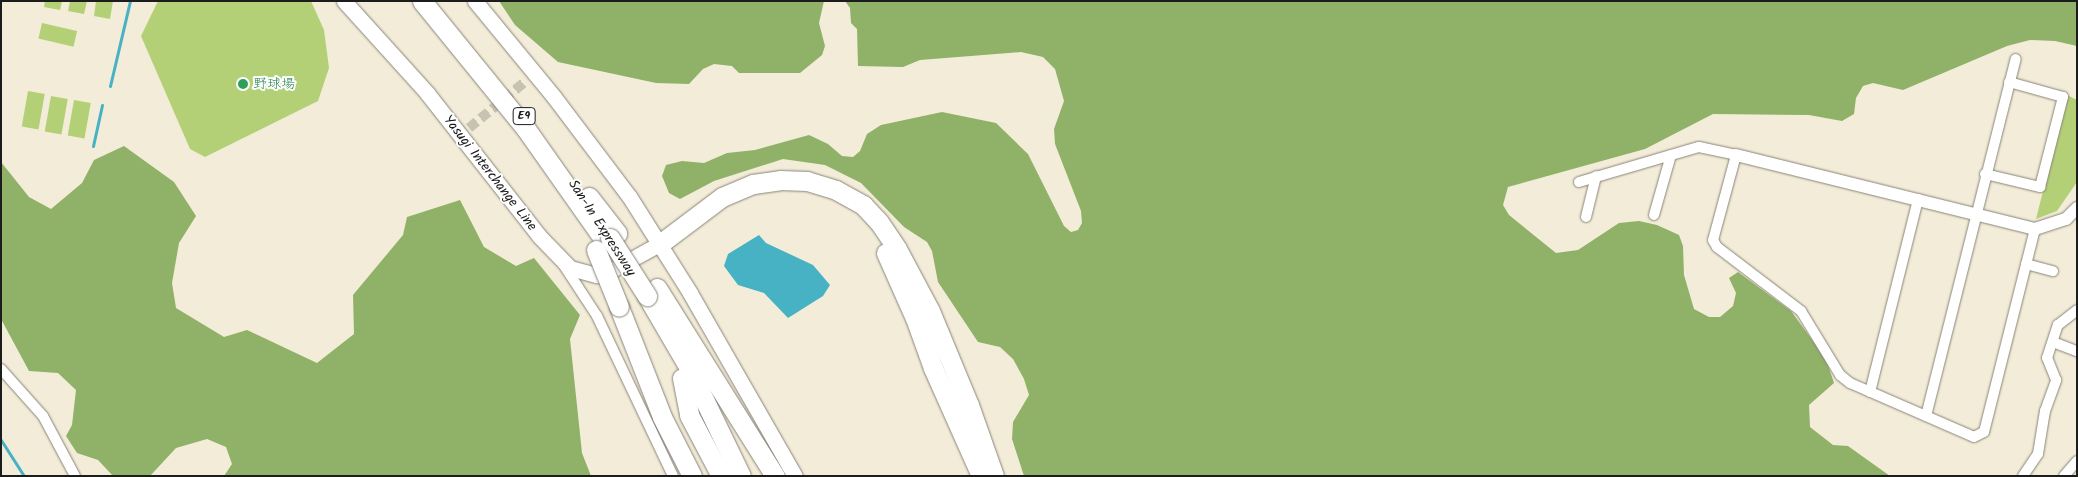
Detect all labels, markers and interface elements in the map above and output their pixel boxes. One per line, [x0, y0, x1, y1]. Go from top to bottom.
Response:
place label: 野球場 [253, 76, 295, 92]
marker: 野球場 [237, 78, 249, 90]
road number: E9 [512, 106, 536, 125]
street label: Yasugi Interchange Line [440, 112, 540, 234]
street label: San-In Expressway [565, 177, 639, 279]

